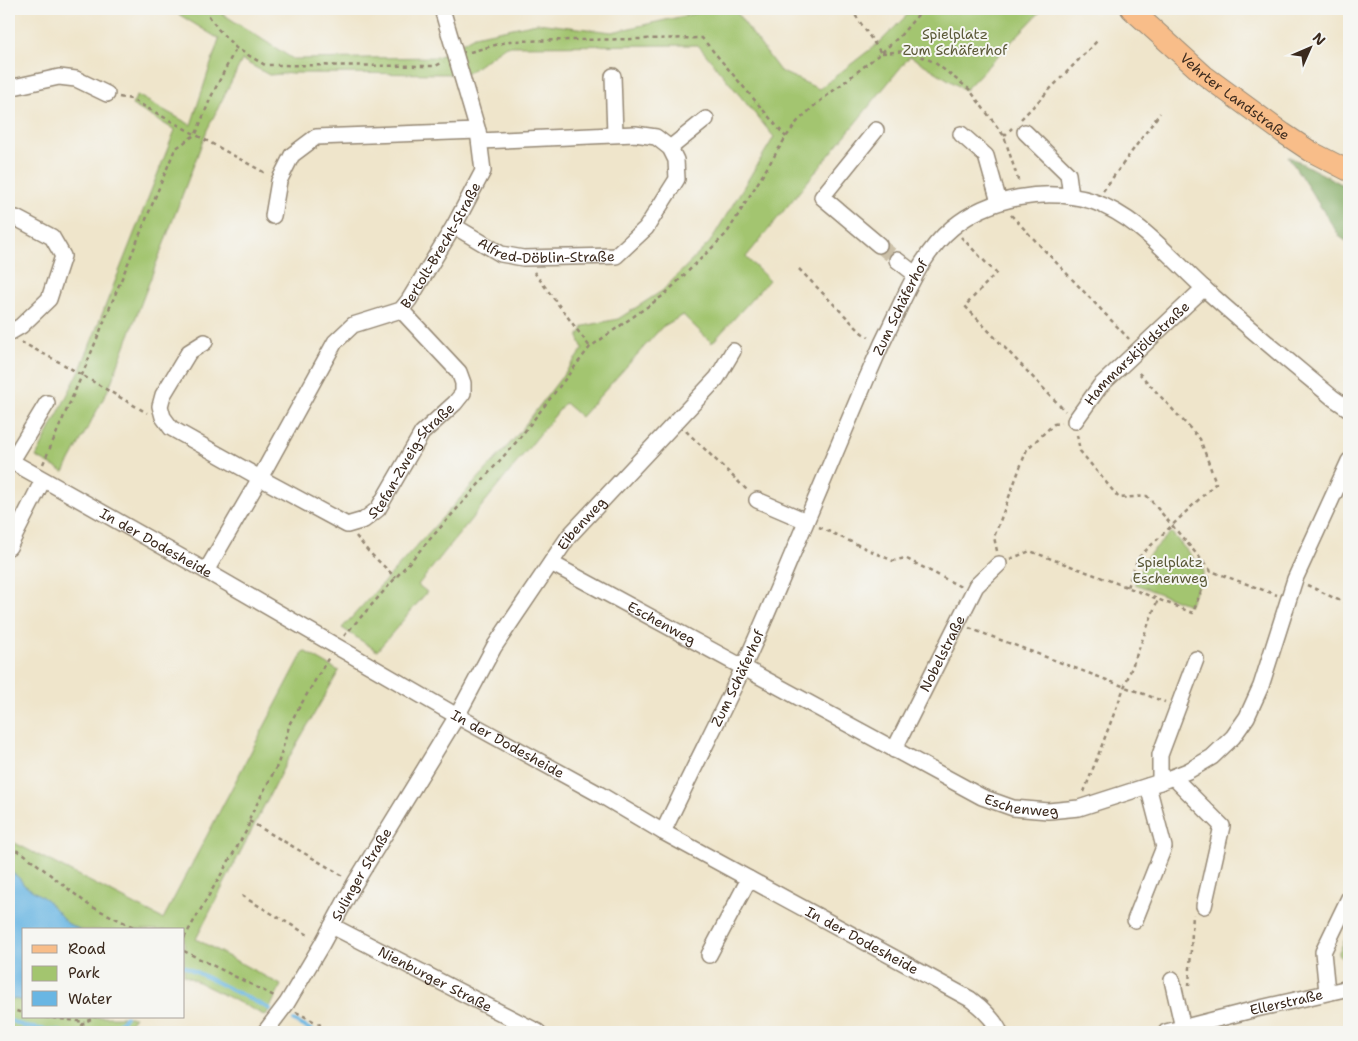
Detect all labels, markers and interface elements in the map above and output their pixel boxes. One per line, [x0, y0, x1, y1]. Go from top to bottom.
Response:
north arrow [1286, 22, 1336, 72]
park label: Spielplatz Zum Schäferhof [903, 25, 1008, 59]
text: N [1309, 29, 1329, 49]
street label: Vehrter Landstraße [1176, 49, 1293, 144]
street label: Bertolt-Brecht-Straße [397, 179, 485, 312]
street label: Alfred-Döblin-Straße [474, 233, 615, 267]
street label: Zum Schäferhof [869, 255, 932, 358]
street label: Hammarskjöldstraße [1080, 297, 1193, 409]
street label: Stefan-Zweig-Straße [364, 399, 458, 523]
street label: Eibenweg [553, 493, 610, 553]
street label: In der Dodesheide [97, 504, 216, 582]
park label: Spielplatz Eschenweg [1132, 553, 1208, 587]
street label: Eschenweg [624, 597, 699, 649]
street label: Nobelstraße [916, 612, 969, 695]
street label: Zum Schäferhof [707, 626, 768, 729]
street label: In der Dodesheide [448, 706, 568, 782]
street label: Eschenweg [982, 790, 1059, 820]
street label: Sulinger Straße [327, 824, 396, 924]
street label: In der Dodesheide [802, 902, 922, 978]
legend [22, 928, 185, 1018]
text: Road [68, 939, 106, 959]
street label: Nienburger Straße [375, 942, 495, 1016]
text: Park [68, 963, 100, 983]
street label: Ellerstraße [1248, 985, 1325, 1019]
text: Water [68, 989, 112, 1009]

